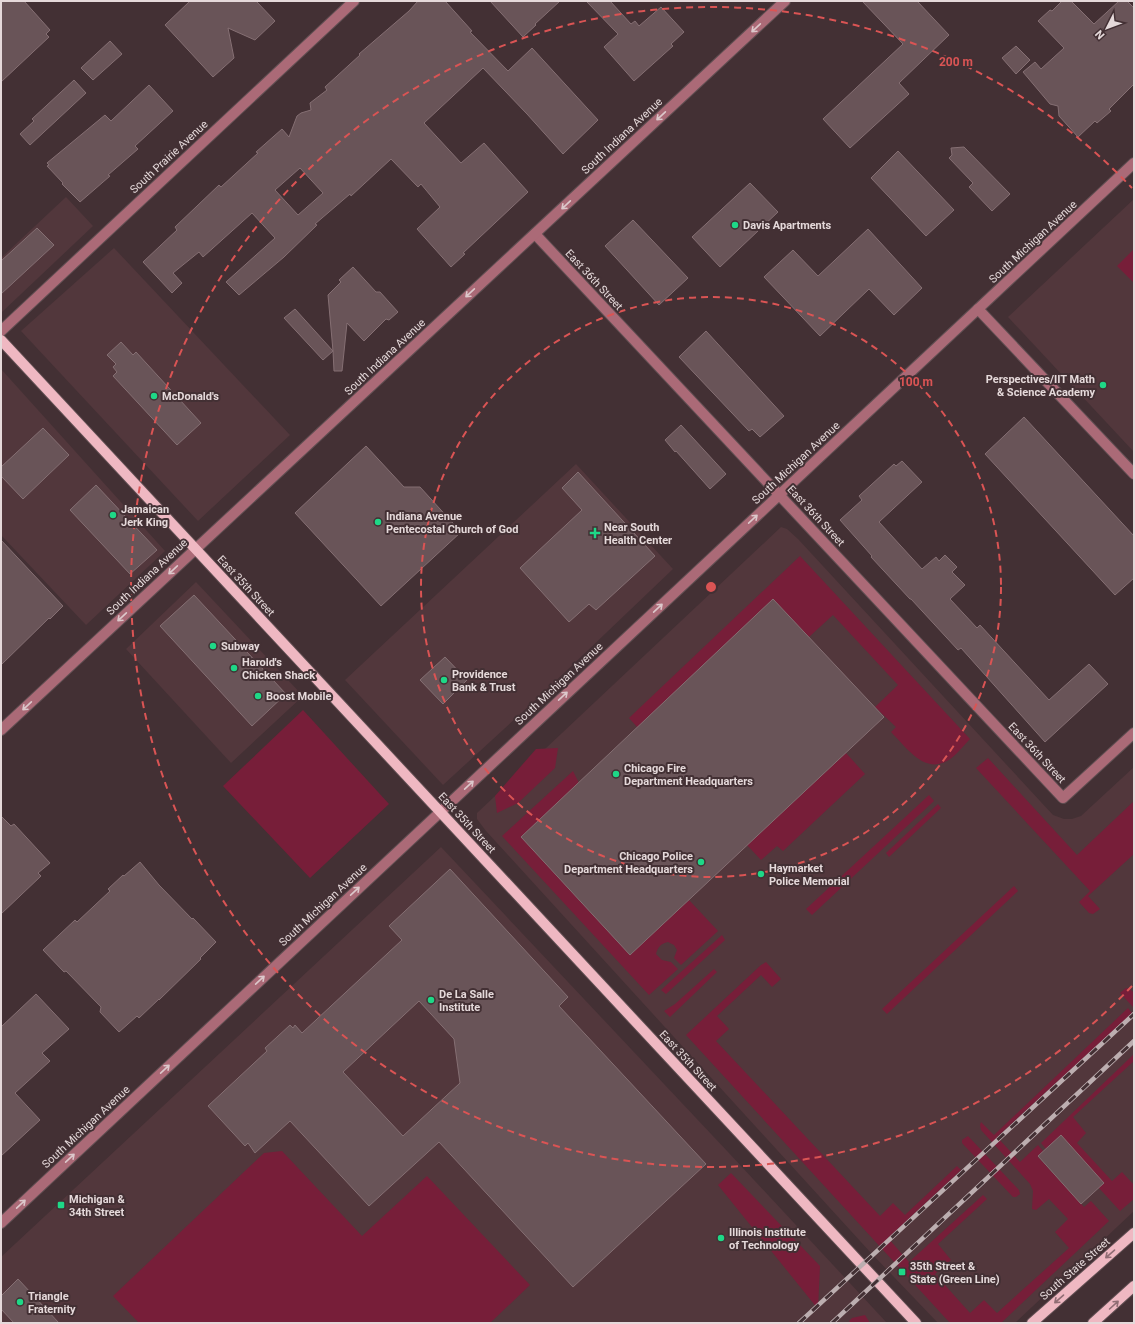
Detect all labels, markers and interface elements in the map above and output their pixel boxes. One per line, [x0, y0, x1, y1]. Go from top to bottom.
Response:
north arrow [1087, 8, 1127, 48]
one-way arrow [751, 23, 761, 32]
text: N [1092, 27, 1107, 42]
text: 200 m [939, 55, 973, 69]
street label: South Indiana Avenue [579, 95, 665, 177]
one-way arrow [656, 111, 666, 121]
street label: South Prairie Avenue [128, 118, 211, 196]
street label: South Michigan Avenue [987, 198, 1080, 286]
one-way arrow [561, 200, 571, 209]
place label: Davis Apartments [743, 219, 831, 232]
marker: Davis Apartments [730, 220, 740, 230]
street label: East 36th Street [563, 247, 626, 313]
one-way arrow [466, 288, 476, 297]
street label: South Indiana Avenue [342, 316, 428, 398]
place label: Perspectives/IIT Math & Science Academy [986, 373, 1095, 399]
text: 100 m [899, 375, 933, 389]
marker: Perspectives/IIT Math & Science Academy [1098, 380, 1108, 390]
place label: McDonald's [162, 390, 219, 403]
marker: McDonald's [149, 391, 159, 401]
street label: South Michigan Avenue [750, 419, 843, 507]
street label: East 36th Street [785, 483, 848, 549]
place label: Jamaican Jerk King [121, 503, 169, 529]
marker: Jamaican Jerk King [108, 510, 118, 520]
place label: Indiana Avenue Pentecostal Church of God [386, 510, 518, 536]
one-way arrow [748, 514, 758, 524]
marker: Indiana Avenue Pentecostal Church of God [373, 517, 383, 527]
place label: Near South Health Center [604, 521, 672, 547]
marker: Near South Health Center [589, 527, 601, 539]
street label: South Indiana Avenue [104, 536, 190, 618]
street label: East 35th Street [215, 553, 278, 619]
one-way arrow [168, 565, 178, 574]
centre of rings [704, 580, 718, 594]
one-way arrow [653, 603, 664, 612]
one-way arrow [117, 612, 127, 622]
place label: Subway [221, 640, 260, 653]
street label: South Michigan Avenue [513, 640, 606, 728]
marker: Subway [208, 641, 218, 651]
place label: Harold's Chicken Shack [242, 656, 315, 682]
marker: Harold's Chicken Shack [229, 663, 239, 673]
place label: Providence Bank & Trust [452, 668, 516, 694]
marker: Providence Bank & Trust [439, 675, 449, 685]
place label: Boost Mobile [266, 690, 331, 703]
marker: Boost Mobile [253, 691, 263, 701]
one-way arrow [558, 692, 569, 701]
one-way arrow [22, 701, 32, 711]
street label: East 36th Street [1006, 720, 1069, 786]
place label: Chicago Fire Department Headquarters [624, 762, 753, 788]
marker: Chicago Fire Department Headquarters [611, 769, 621, 779]
one-way arrow [463, 781, 473, 790]
street label: East 35th Street [436, 790, 499, 856]
place label: Chicago Police Department Headquarters [564, 850, 693, 876]
marker: Chicago Police Department Headquarters [696, 857, 706, 867]
street label: South Michigan Avenue [277, 861, 370, 949]
place label: Haymarket Police Memorial [769, 862, 850, 888]
marker: Haymarket Police Memorial [756, 869, 766, 879]
one-way arrow [350, 887, 360, 896]
one-way arrow [255, 975, 265, 985]
place label: De La Salle Institute [439, 988, 494, 1014]
marker: De La Salle Institute [426, 995, 436, 1005]
street label: East 35th Street [657, 1028, 720, 1094]
one-way arrow [160, 1064, 170, 1074]
street label: South Michigan Avenue [40, 1083, 133, 1171]
one-way arrow [65, 1153, 75, 1163]
place label: Michigan & 34th Street [69, 1193, 125, 1219]
one-way arrow [16, 1199, 26, 1208]
marker: Michigan & 34th Street [56, 1200, 66, 1210]
place label: Illinois Institute of Technology [729, 1226, 806, 1252]
marker: Illinois Institute of Technology [716, 1233, 726, 1243]
street label: South State Street [1037, 1235, 1113, 1303]
one-way arrow [1105, 1250, 1115, 1259]
place label: 35th Street & State (Green Line) [910, 1260, 1000, 1286]
marker: 35th Street & State (Green Line) [897, 1267, 907, 1277]
place label: Triangle Fraternity [28, 1290, 76, 1316]
one-way arrow [1054, 1295, 1064, 1304]
marker: Triangle Fraternity [15, 1297, 25, 1307]
one-way arrow [1108, 1300, 1119, 1309]

